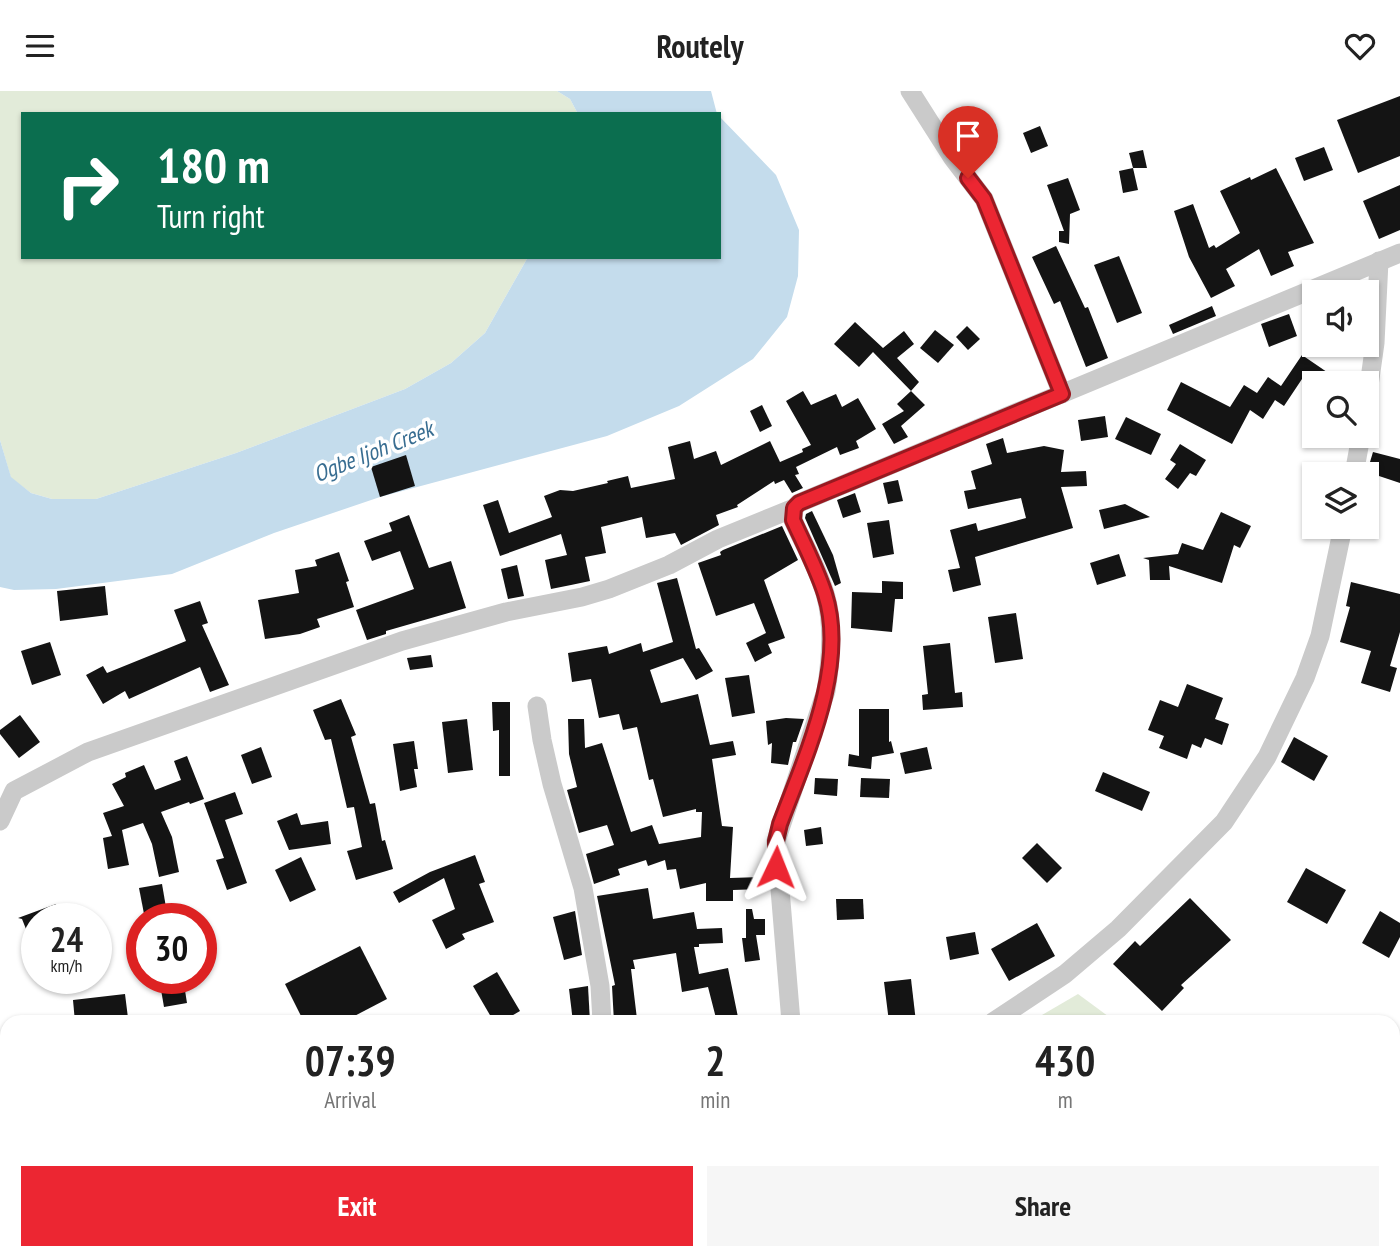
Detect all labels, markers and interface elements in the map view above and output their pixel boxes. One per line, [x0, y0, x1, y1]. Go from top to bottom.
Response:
text: Routely [657, 25, 743, 67]
icon: menu [21, 27, 59, 65]
icon: heart [1341, 27, 1379, 65]
pin [938, 106, 998, 178]
icon: arrive [949, 117, 987, 155]
text: 180 m [157, 133, 270, 197]
icon: right [42, 140, 133, 231]
text: Turn right [157, 195, 265, 237]
map controls [1302, 280, 1379, 539]
button: sound [1302, 280, 1379, 357]
button: search [1302, 371, 1379, 448]
water label: Ogbe Ijoh Creek [309, 413, 440, 488]
button: layers [1302, 462, 1379, 539]
position arrow [739, 830, 813, 904]
speed limit sign: 30 [126, 903, 217, 994]
text: 24 [50, 916, 83, 962]
text: km/h [51, 954, 82, 977]
text: 07:39 [305, 1033, 396, 1088]
text: 2 [705, 1033, 725, 1088]
text: 430 [1035, 1033, 1095, 1088]
text: Arrival [324, 1085, 376, 1114]
text: min [700, 1085, 730, 1114]
text: m [1058, 1085, 1073, 1114]
button: Exit [21, 1166, 693, 1246]
button: Share [707, 1166, 1379, 1246]

